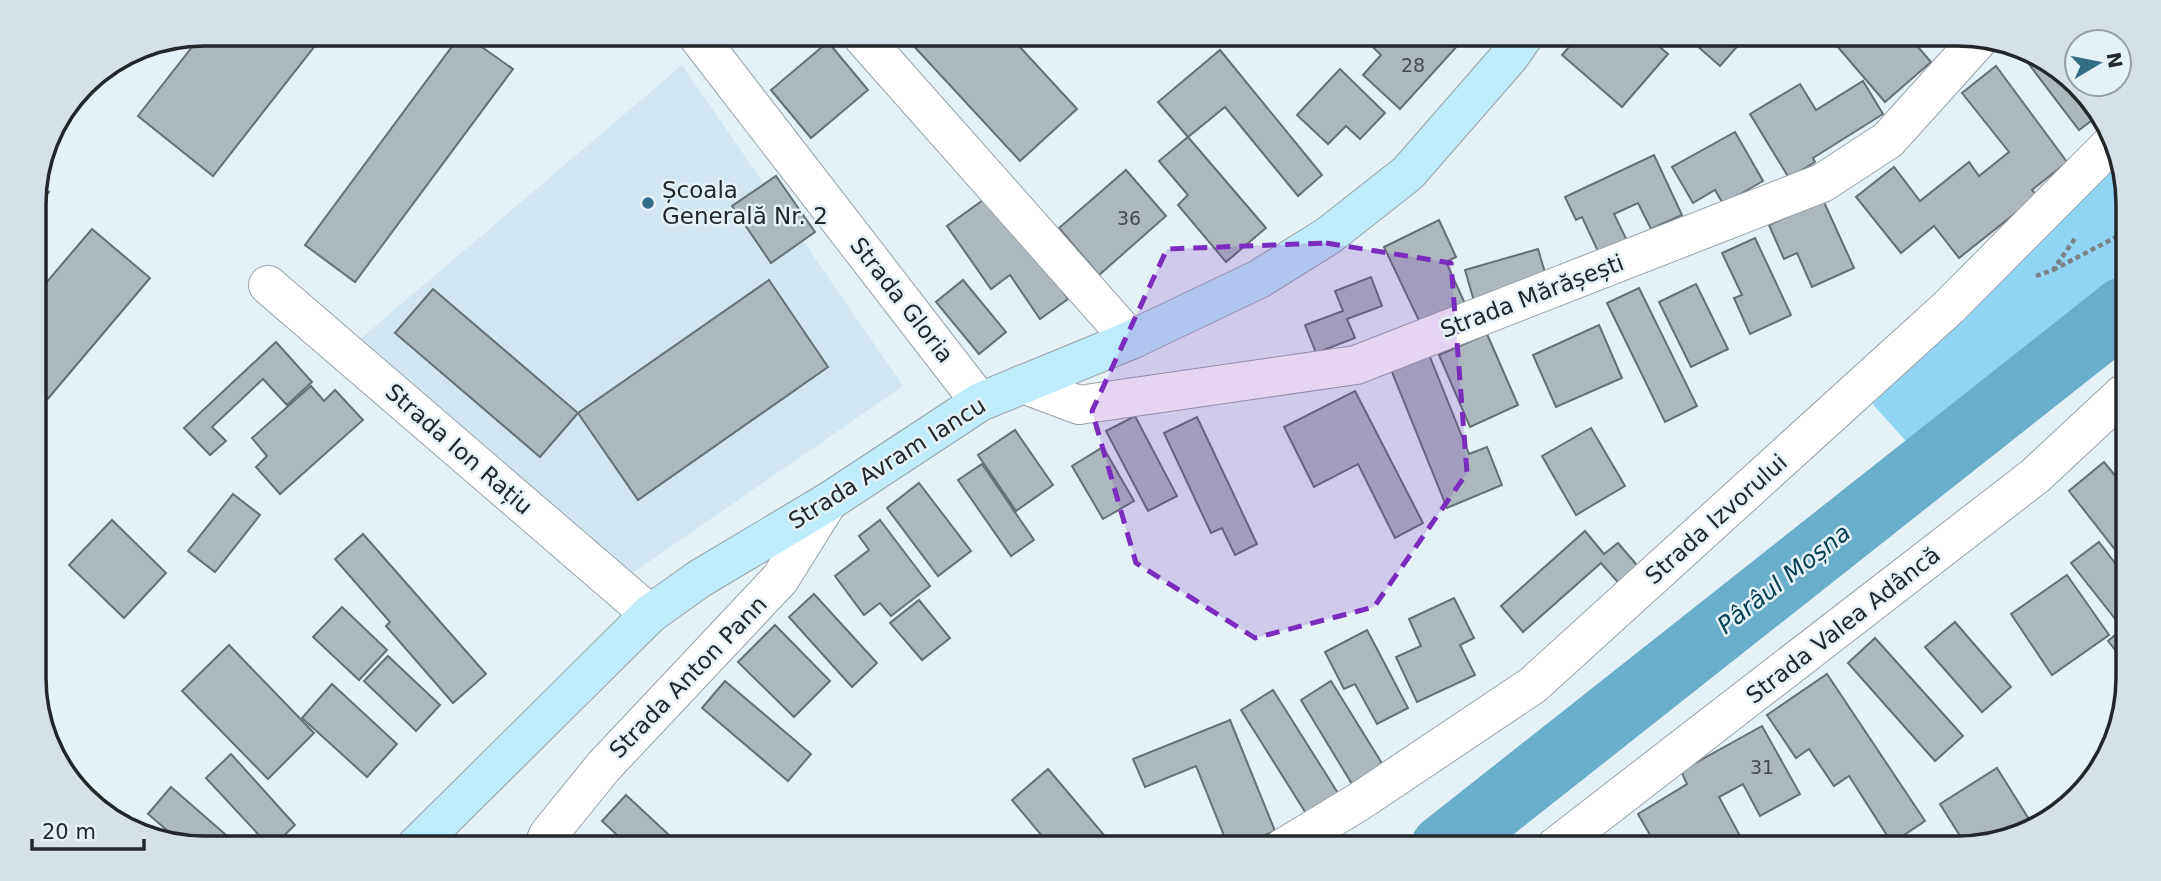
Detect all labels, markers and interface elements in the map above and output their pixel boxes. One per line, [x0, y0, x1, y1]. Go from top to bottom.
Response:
north arrow [2063, 28, 2133, 98]
text: N [2103, 50, 2127, 70]
house number: 28 [1401, 54, 1425, 76]
place label: Școala Generală Nr. 2 [662, 177, 828, 229]
marker: Școala Generală Nr. 2 [640, 195, 656, 211]
house number: 36 [1117, 207, 1141, 229]
street label: Strada Gloria [845, 232, 959, 368]
street label: Strada Mărășești [1437, 249, 1627, 343]
street label: Strada Ion Rațiu [380, 378, 538, 520]
street label: Strada Avram Iancu [784, 392, 990, 534]
street label: Strada Izvorului [1640, 449, 1792, 589]
water label: Pârâul Moșna [1712, 518, 1856, 640]
street label: Strada Valea Adâncă [1741, 541, 1945, 709]
street label: Strada Anton Pann [604, 591, 772, 763]
house number: 31 [1750, 756, 1774, 778]
scale bar [32, 808, 144, 852]
text: 20 m [42, 820, 96, 844]

